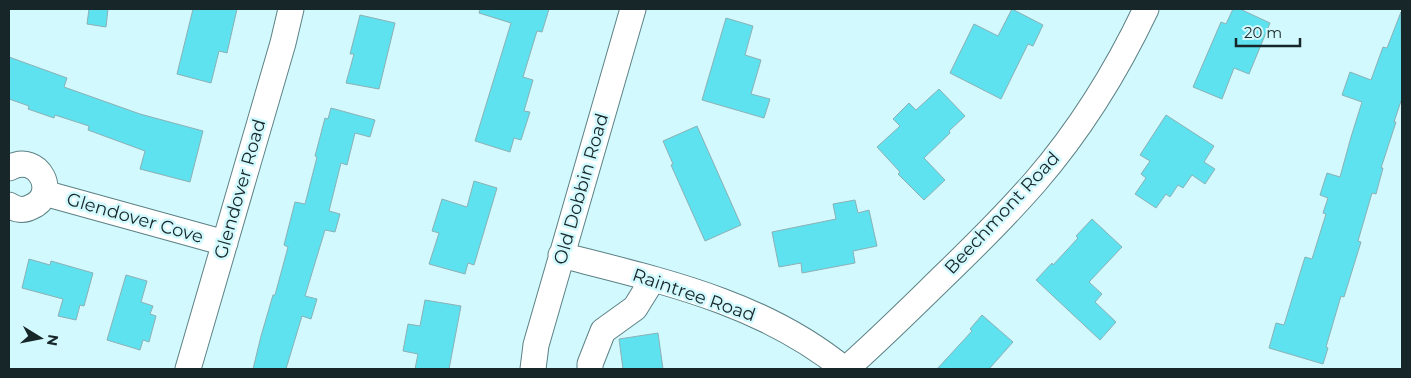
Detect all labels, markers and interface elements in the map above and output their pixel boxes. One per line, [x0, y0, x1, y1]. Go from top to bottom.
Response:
scale bar [1236, 15, 1300, 47]
text: 20 m [1244, 23, 1282, 42]
street label: Old Dobbin Road [549, 111, 613, 267]
street label: Glendover Road [210, 117, 270, 261]
street label: Beechmont Road [940, 147, 1064, 279]
street label: Glendover Cove [64, 188, 206, 248]
street label: Raintree Road [630, 264, 758, 326]
north arrow [15, 313, 65, 363]
text: N [43, 333, 63, 347]

